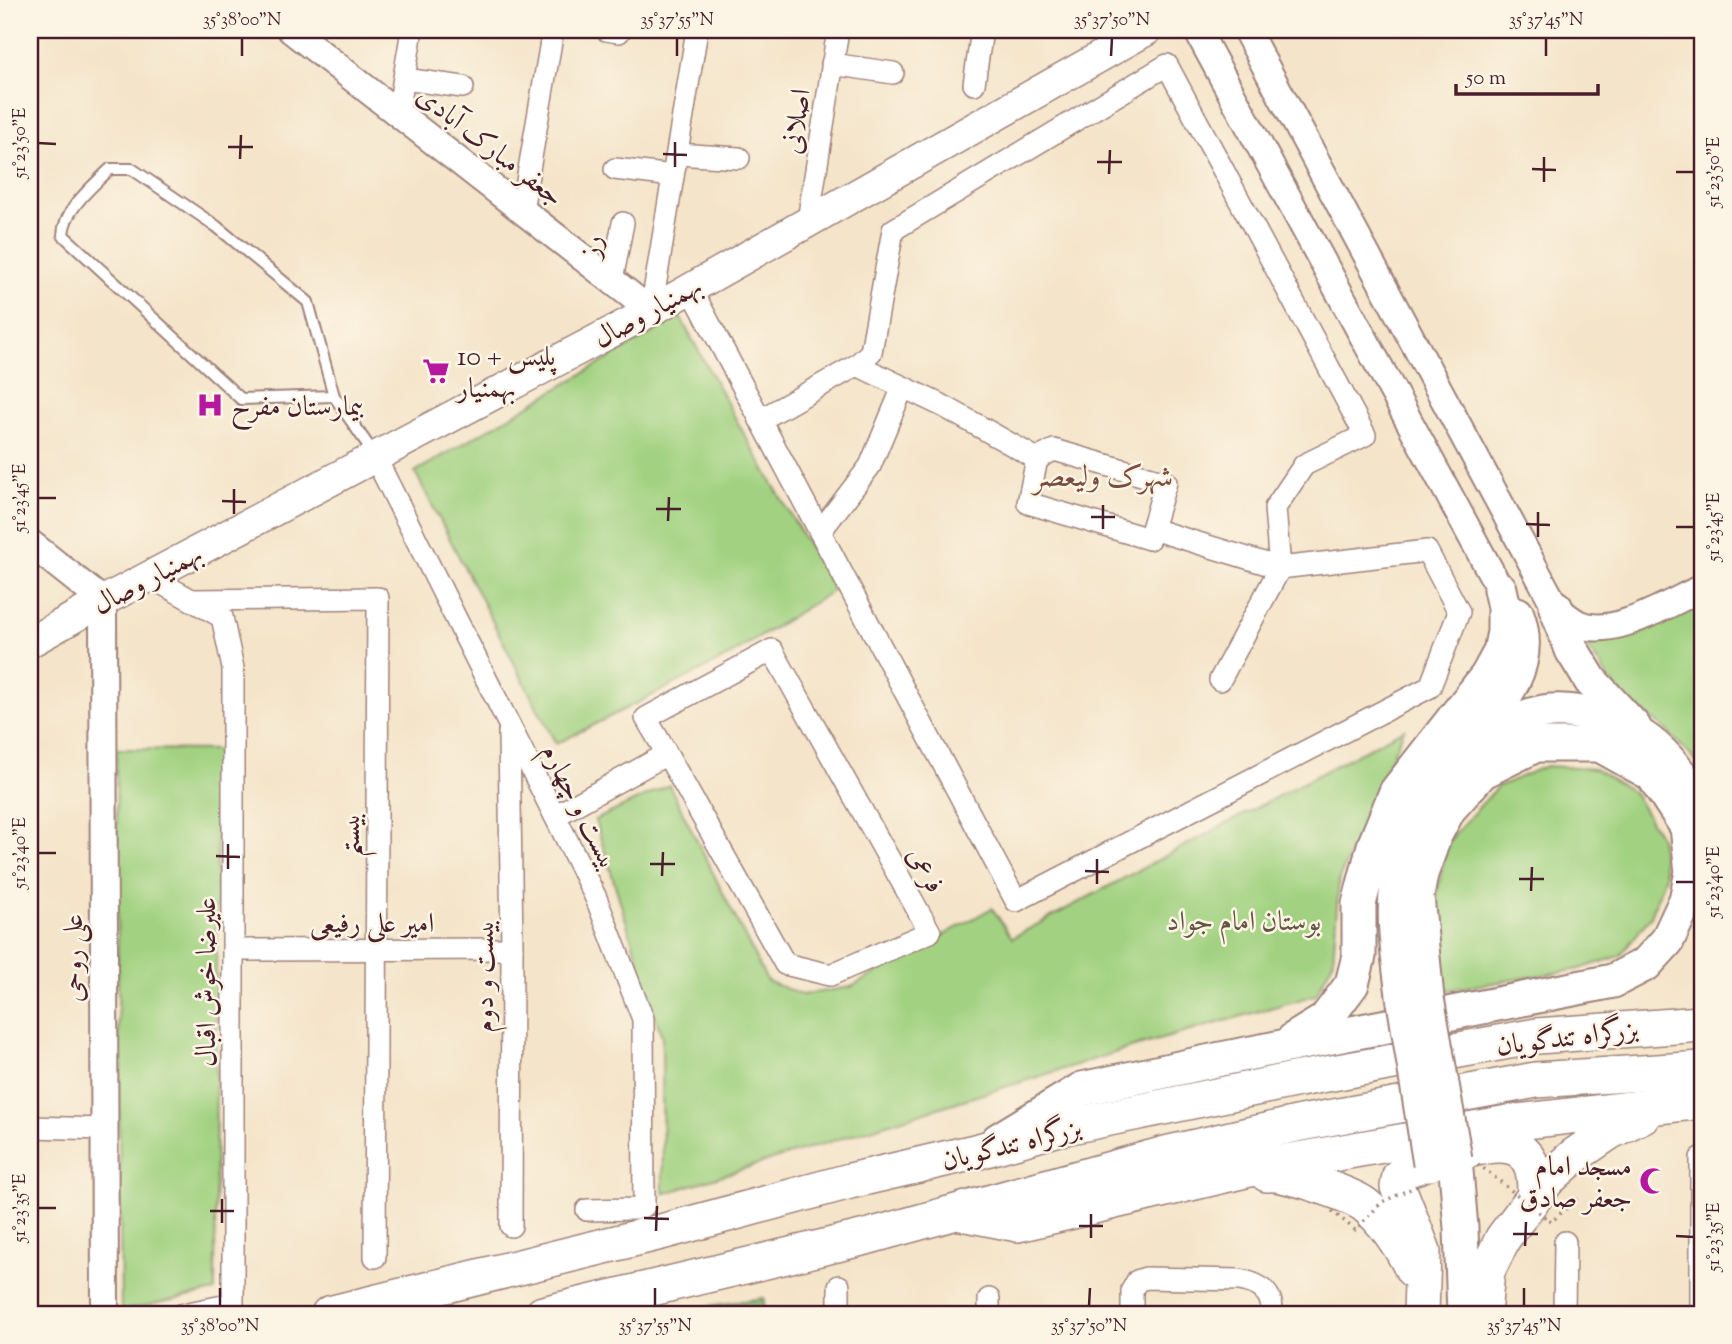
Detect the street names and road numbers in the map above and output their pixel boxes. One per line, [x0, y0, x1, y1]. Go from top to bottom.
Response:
street label: جعفر مبارک آبادی [407, 77, 571, 218]
street label: اصلانی [773, 86, 823, 157]
street label: رز [571, 232, 615, 264]
street label: بهمنیار وصال [587, 267, 710, 360]
street label: بهمنیار وصال [86, 535, 210, 626]
street label: بیست و چهارم [528, 737, 627, 878]
street label: بیستم [332, 813, 377, 857]
street label: فرعی [895, 840, 953, 901]
street label: علیرضا خوش اقبال [188, 897, 228, 1067]
street label: امیر علی رفیعی [310, 905, 434, 945]
street label: علی روحی [55, 914, 95, 1002]
street label: بیست و دوم [466, 919, 508, 1033]
street label: بزرگراه تندگویان [1494, 1009, 1641, 1068]
street label: بزرگراه تندگویان [937, 1108, 1086, 1183]

